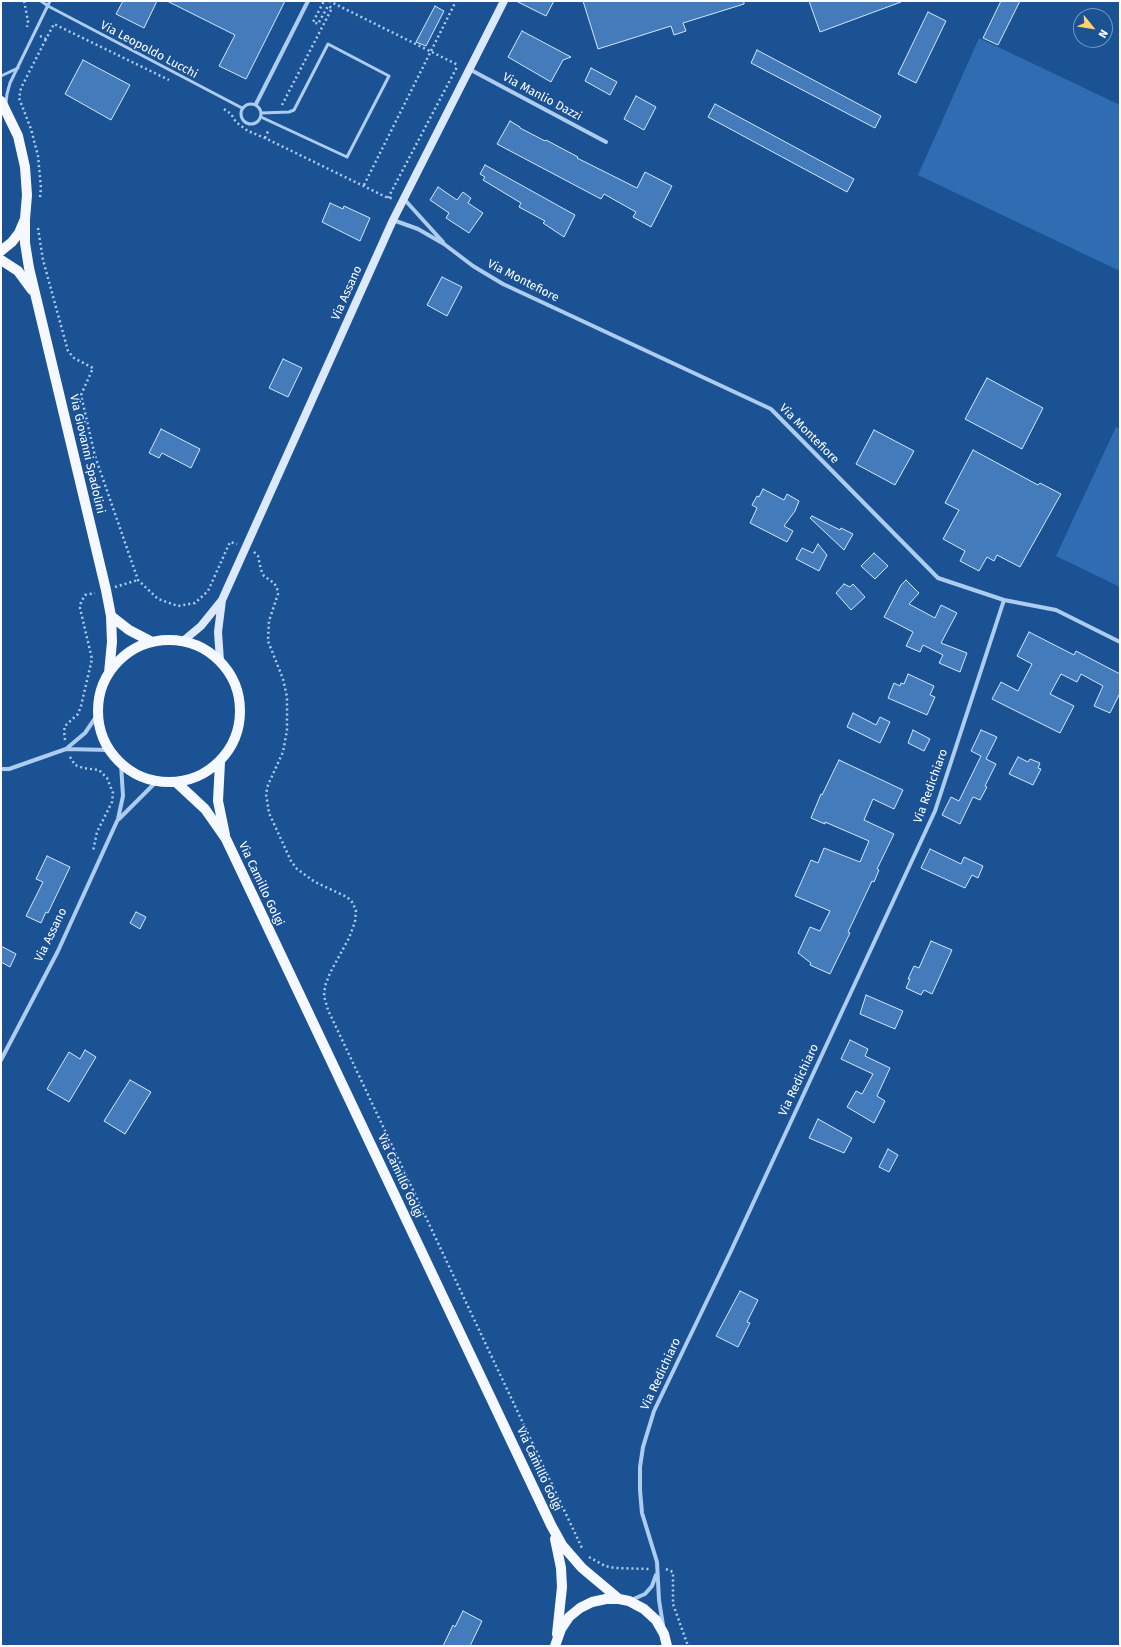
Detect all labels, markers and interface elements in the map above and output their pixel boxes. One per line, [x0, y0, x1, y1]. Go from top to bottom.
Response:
north arrow [1073, 8, 1113, 48]
street label: Via Leopoldo Lucchi [98, 18, 200, 82]
text: N [1096, 27, 1110, 40]
street label: Via Manlio Dazzi [500, 70, 584, 124]
street label: Via Montefiore [485, 257, 561, 305]
street label: Via Assano [329, 263, 365, 323]
street label: Via Giovanni Spadolini [66, 393, 108, 515]
street label: Via Montefiore [776, 401, 842, 467]
street label: Via Redichiaro [911, 747, 951, 825]
street label: Via Camillo Golgi [235, 840, 287, 928]
street label: Via Assano [32, 906, 70, 964]
street label: Via Redichiaro [776, 1042, 822, 1118]
street label: Via Camillo Golgi [374, 1132, 426, 1220]
street label: Via Redichiaro [638, 1336, 684, 1412]
street label: Via Camillo Golgi [513, 1425, 565, 1513]

